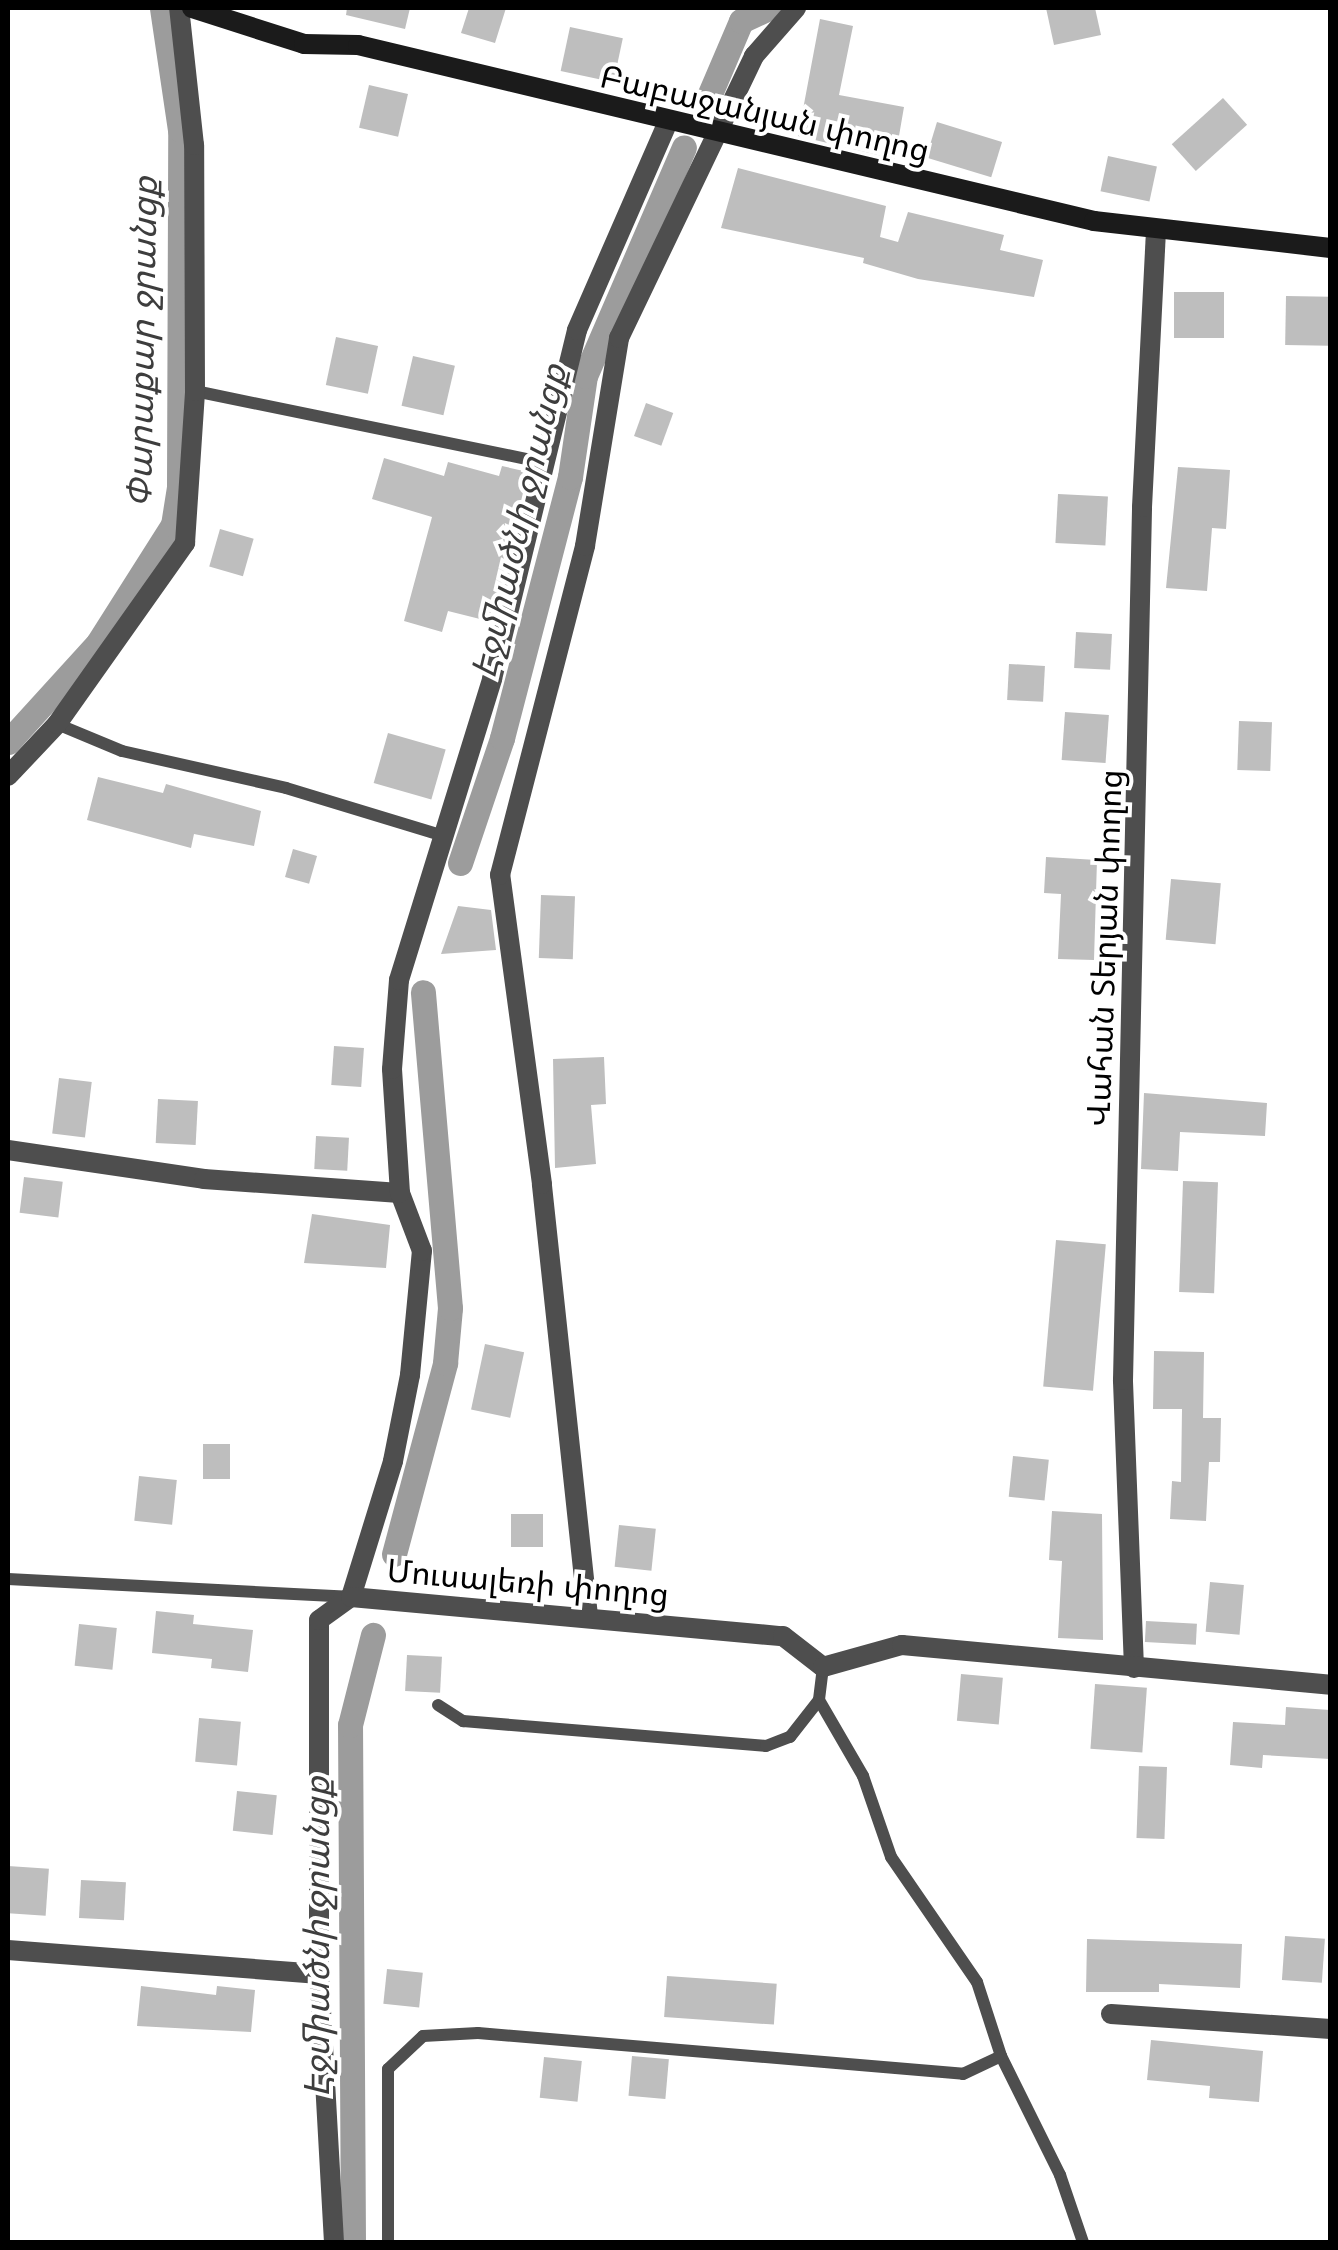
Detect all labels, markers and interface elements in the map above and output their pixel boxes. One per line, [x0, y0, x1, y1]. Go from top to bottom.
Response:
street label: Բաբաջանյան փողոց [597, 56, 933, 170]
water label: Փարաքար ջրանցք [117, 176, 165, 508]
water label: Էջմիածնի ջրանցք [461, 360, 575, 682]
street label: Վահան Տերյան փողոց [1079, 769, 1129, 1127]
street label: Մուսալեռի փողոց [385, 1551, 671, 1613]
water label: Էջմիածնի ջրանցք [295, 1777, 337, 2097]

